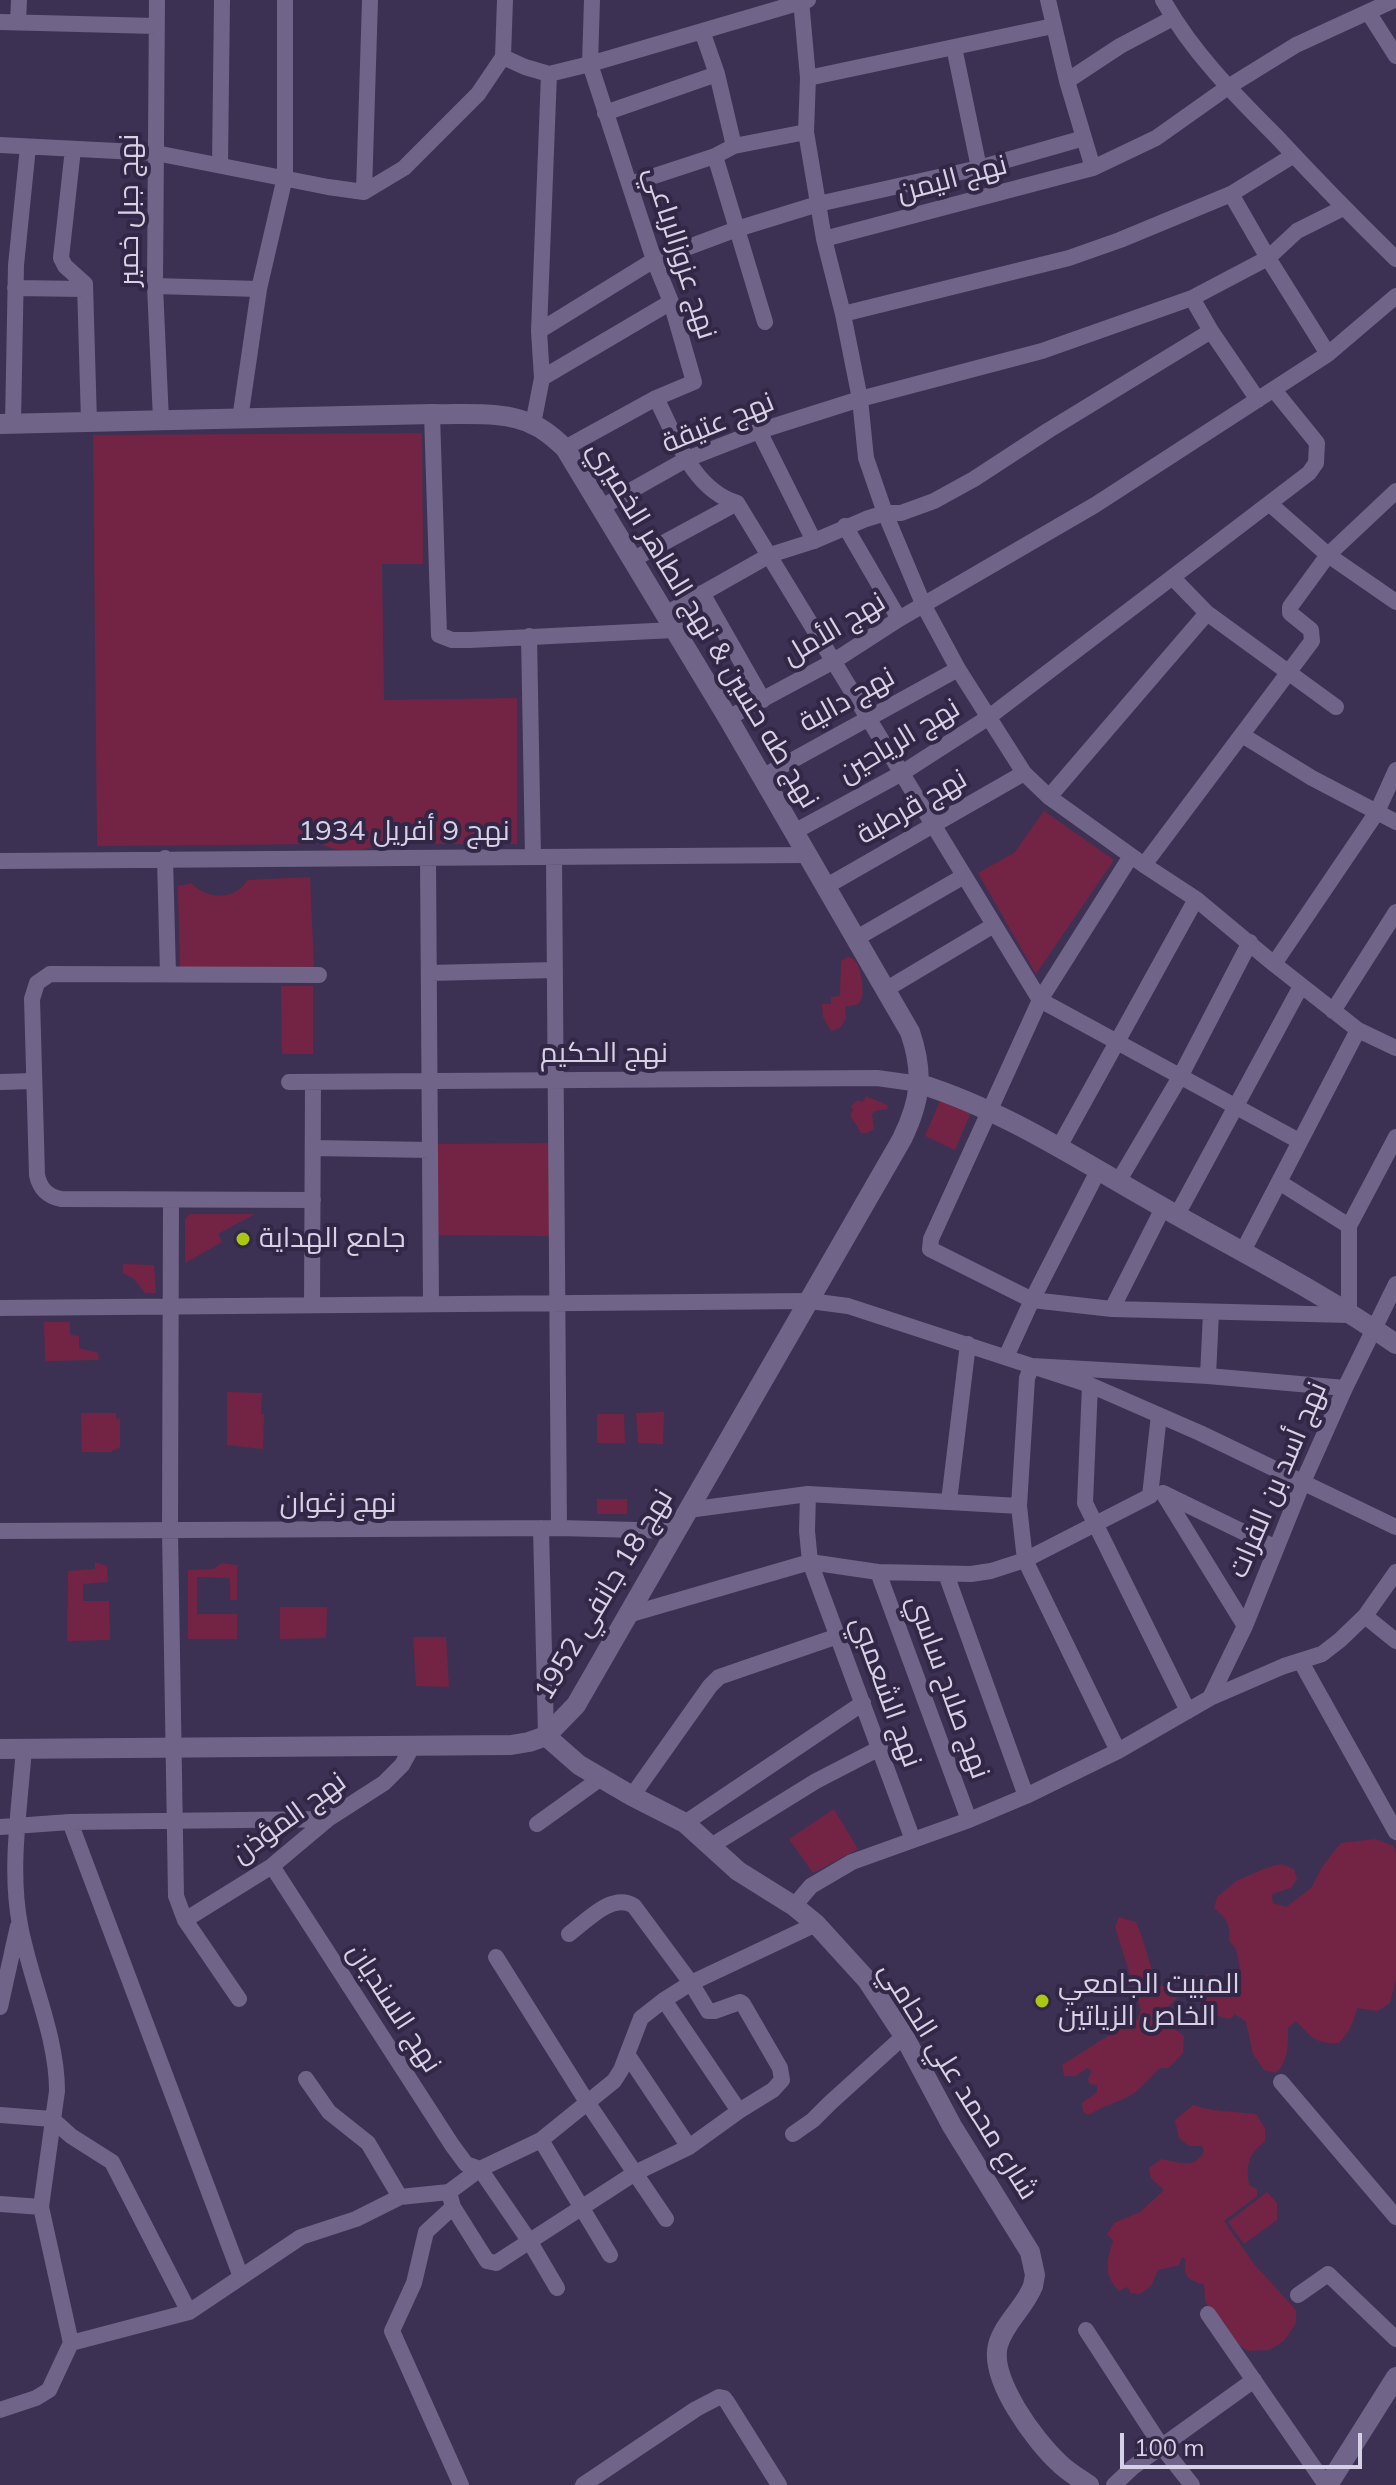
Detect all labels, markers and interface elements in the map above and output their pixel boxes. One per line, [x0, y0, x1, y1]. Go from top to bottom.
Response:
street label: نهج جبل خمير [113, 134, 147, 286]
street label: نهج اليمن [893, 148, 1011, 210]
street label: نهج عزوزالرباعي [636, 163, 724, 343]
street label: نهج عتيقة [657, 385, 779, 461]
street label: نهج طه حسين & نهج الطاهر الخميري [580, 435, 826, 815]
street label: نهج الأمل [777, 585, 891, 673]
street label: نهج دالية [793, 660, 901, 740]
street label: نهج الرياحين [832, 692, 966, 790]
street label: نهج قرطبة [851, 762, 973, 852]
street label: نهج 9 أفريل 1934 [298, 815, 510, 849]
street label: نهج الحكيم [540, 1037, 668, 1071]
place label: جامع الهداية [259, 1222, 406, 1256]
marker: جامع الهداية [234, 1230, 252, 1248]
street label: نهج أسد بن الفرات [1222, 1377, 1334, 1583]
street label: نهج 18 جانفي 1952 [528, 1483, 680, 1707]
street label: نهج زغوان [279, 1487, 397, 1521]
street label: نهج صلاح ساسي [899, 1591, 997, 1783]
street label: نهج الشعمبي [843, 1612, 929, 1772]
street label: نهج المؤذن [225, 1765, 353, 1871]
street label: نهج السنديان [340, 1937, 448, 2079]
street label: شارع محمد علي الحامي [871, 1956, 1045, 2206]
place label: المبيت الجامعي الخاص الزياتين [1058, 1968, 1240, 2034]
marker: المبيت الجامعي الخاص الزياتين [1033, 1992, 1051, 2010]
scale bar [1124, 2417, 1366, 2467]
text: 100 m [1134, 2432, 1205, 2462]

